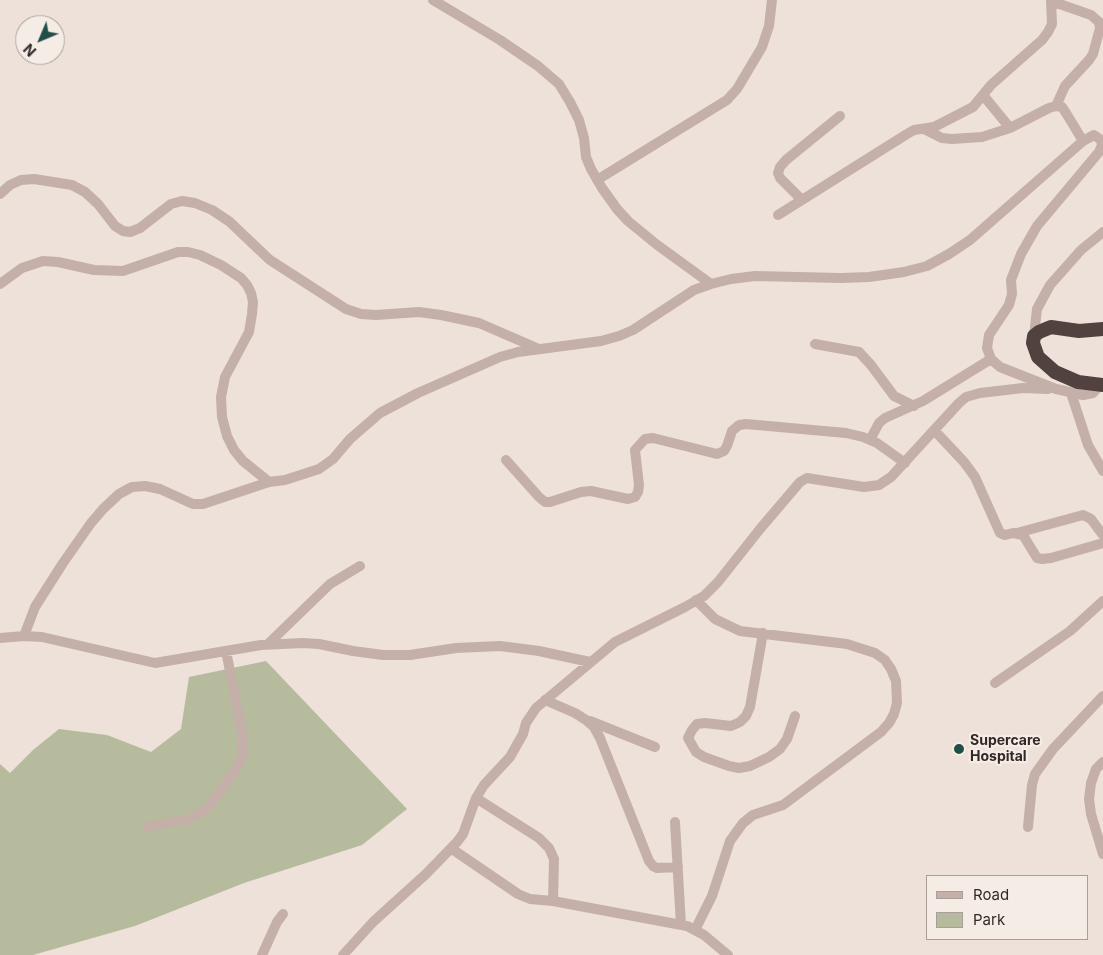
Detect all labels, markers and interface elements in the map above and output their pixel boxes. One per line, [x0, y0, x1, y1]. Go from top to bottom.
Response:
north arrow [15, 15, 65, 65]
text: N [20, 40, 40, 60]
place label: Supercare Hospital [970, 733, 1041, 766]
marker: Supercare Hospital [952, 742, 966, 756]
legend [926, 875, 1088, 940]
text: Road [973, 885, 1009, 904]
text: Park [973, 910, 1005, 929]

